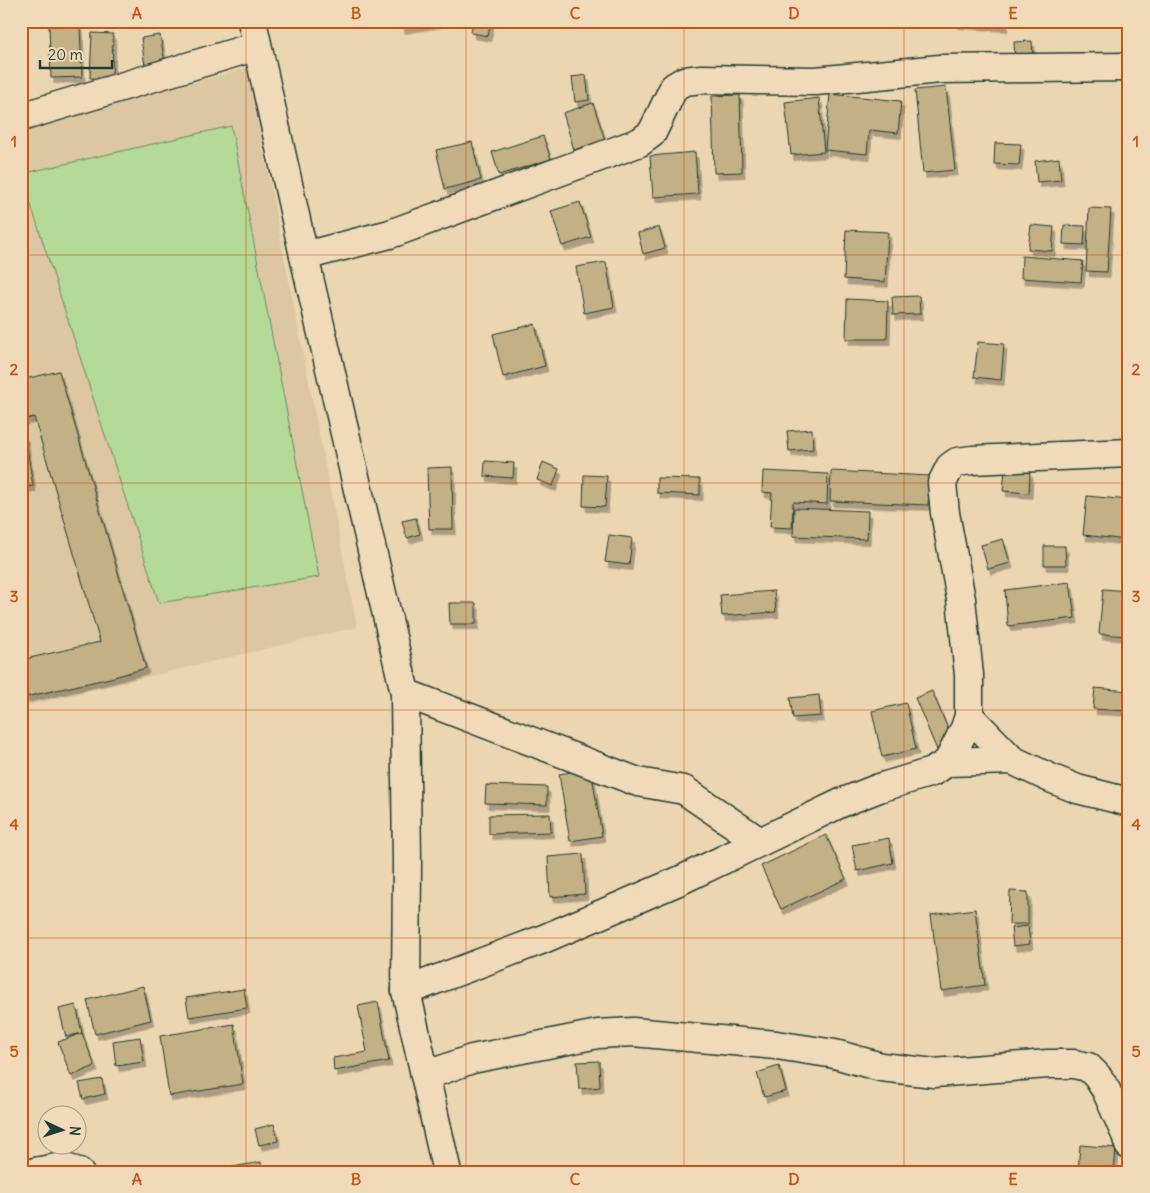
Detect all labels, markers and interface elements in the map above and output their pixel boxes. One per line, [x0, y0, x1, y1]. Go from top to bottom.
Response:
text: A [132, 3, 142, 23]
text: B [351, 3, 362, 23]
text: C [570, 3, 581, 23]
text: D [788, 3, 800, 23]
text: E [1008, 3, 1018, 23]
scale bar [40, 38, 112, 70]
text: 20 m [48, 45, 83, 64]
text: 1 [11, 131, 17, 151]
text: 1 [1133, 131, 1139, 151]
text: 2 [10, 359, 19, 379]
text: 2 [1132, 359, 1141, 379]
text: 3 [9, 586, 19, 606]
text: 3 [1131, 586, 1141, 606]
text: 4 [9, 814, 19, 834]
text: 4 [1131, 814, 1141, 834]
text: 5 [9, 1041, 19, 1061]
text: 5 [1131, 1041, 1141, 1061]
north arrow [38, 1106, 88, 1156]
text: N [66, 1125, 84, 1136]
text: A [132, 1169, 142, 1189]
text: B [351, 1169, 362, 1189]
text: C [570, 1169, 581, 1189]
text: D [788, 1169, 800, 1189]
text: E [1008, 1169, 1018, 1189]

